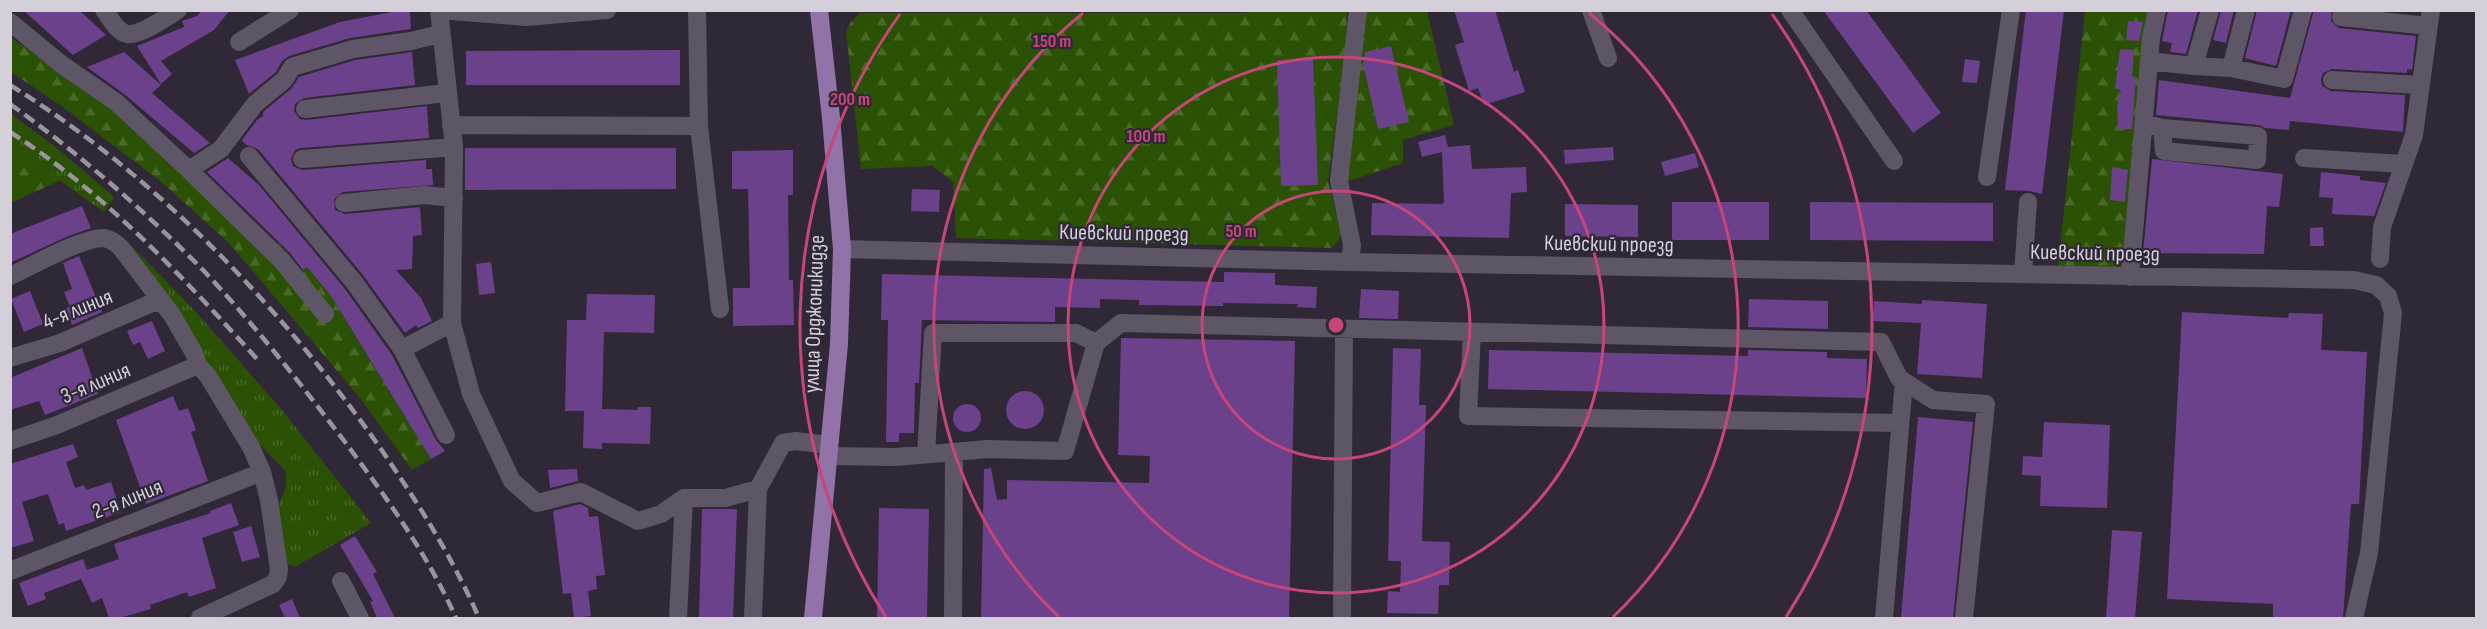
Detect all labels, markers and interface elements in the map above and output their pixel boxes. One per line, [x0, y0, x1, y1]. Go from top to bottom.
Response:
text: 150 m [1033, 31, 1071, 52]
text: 200 m [830, 89, 870, 110]
text: 100 m [1127, 126, 1166, 147]
street label: Киевский проезд [1059, 219, 1189, 248]
text: 50 m [1225, 221, 1257, 242]
street label: Киевский проезд [1544, 230, 1674, 259]
street label: улица Орджоникидзе [798, 235, 831, 394]
street label: Киевский проезд [2030, 239, 2160, 268]
street label: 4-я линия [39, 283, 117, 336]
centre of rings [1326, 315, 1346, 335]
street label: 3-я линия [57, 357, 135, 410]
street label: 2-я линия [89, 473, 167, 526]

